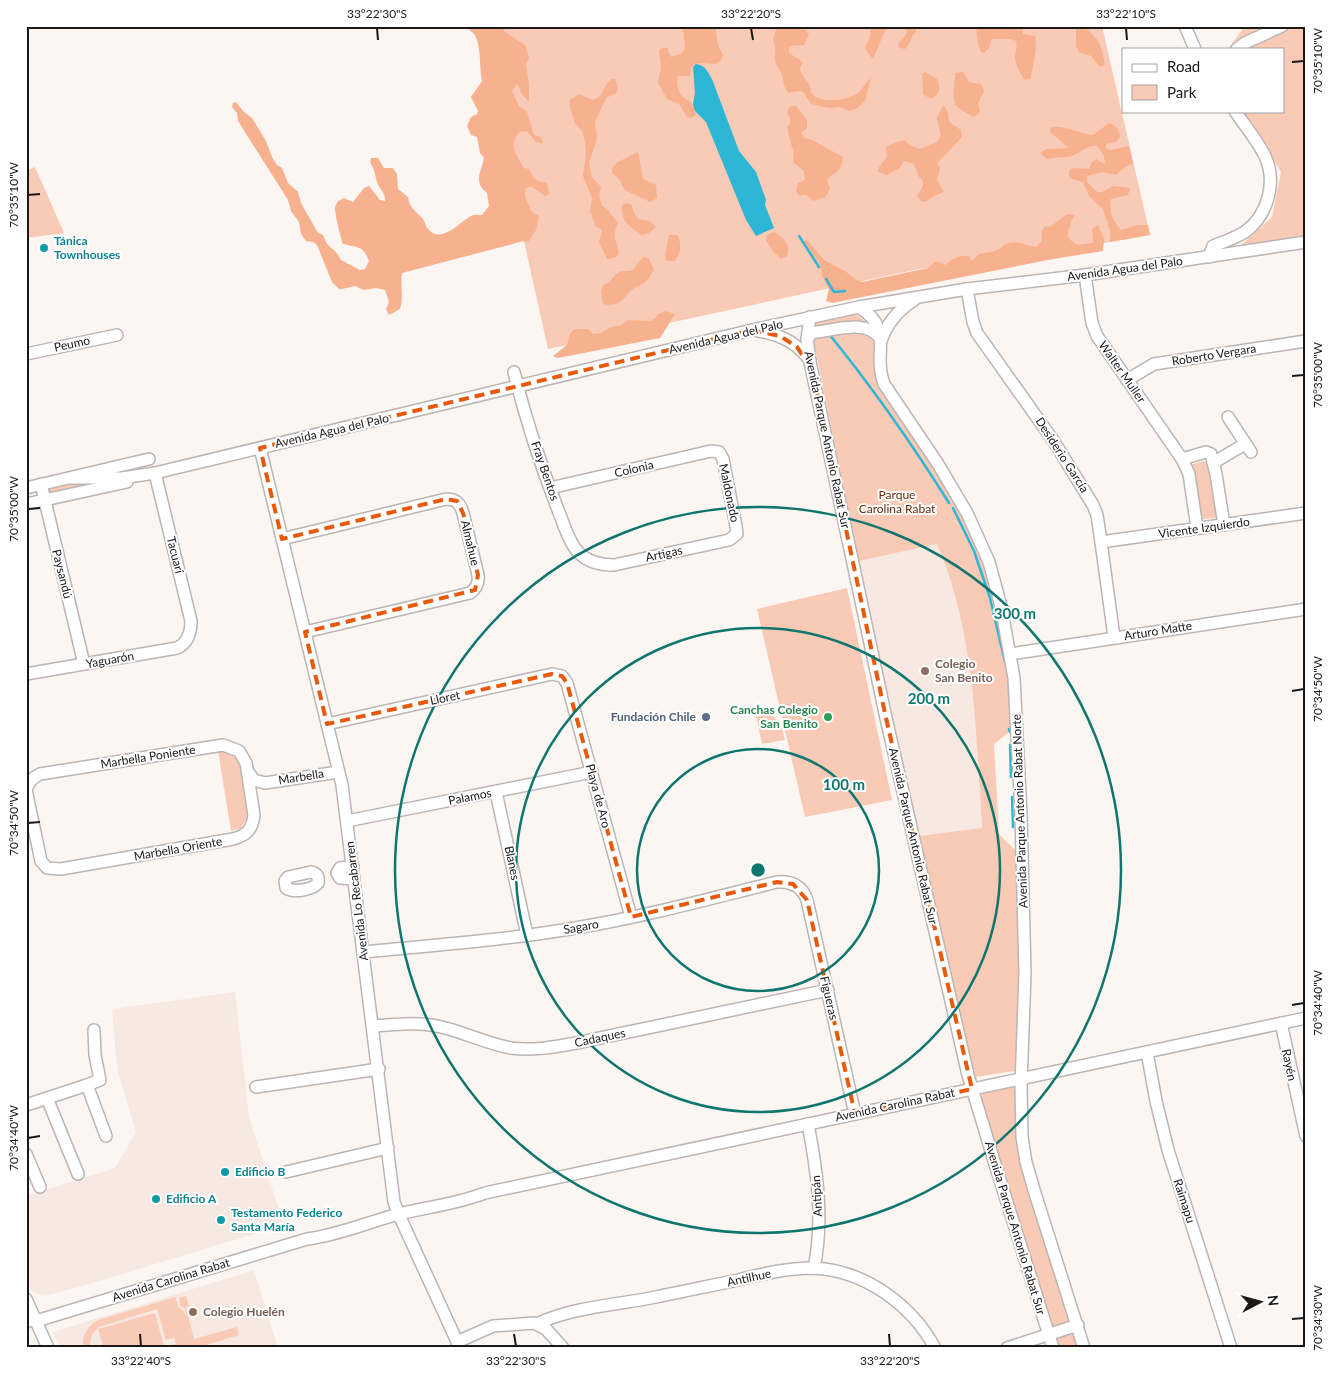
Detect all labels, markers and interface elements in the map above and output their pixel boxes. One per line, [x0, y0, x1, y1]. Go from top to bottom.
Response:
text: 33°22'30"S [347, 6, 407, 21]
text: 33°22'20"S [721, 6, 781, 21]
text: 33°22'10"S [1096, 6, 1156, 21]
text: 70°35'10"W [1310, 27, 1325, 94]
legend [1122, 48, 1284, 112]
text: Road [1167, 57, 1200, 75]
text: Park [1167, 83, 1197, 101]
text: 70°35'10"W [6, 161, 21, 228]
place label: Tánica Townhouses [54, 233, 120, 262]
marker: Tánica Townhouses [38, 242, 50, 254]
street label: Avenida Agua del Palo [1066, 253, 1184, 284]
street label: Avenida Agua del Palo [667, 316, 785, 357]
street label: Peumo [52, 332, 92, 355]
street label: Walter Muller [1095, 338, 1150, 406]
street label: Roberto Vergara [1171, 340, 1257, 369]
text: 70°35'00"W [1310, 341, 1325, 408]
street label: Avenida Parque Antonio Rabat Sur [801, 350, 854, 531]
street label: Avenida Agua del Palo [273, 410, 391, 451]
street label: Desiderio García [1032, 414, 1092, 495]
street label: Fray Bentos [528, 439, 563, 503]
street label: Colonia [613, 457, 655, 480]
street label: Maldonado [716, 462, 743, 524]
text: 70°35'00"W [6, 475, 21, 542]
park label: Parque Carolina Rabat [859, 487, 936, 516]
street label: Vicente Izquierdo [1157, 514, 1251, 541]
street label: Almahue [458, 519, 483, 567]
street label: Tacuarí [164, 535, 188, 576]
street label: Artigas [644, 542, 684, 565]
street label: Paysandú [49, 548, 76, 600]
text: 300 m [994, 604, 1036, 622]
street label: Arturo Matte [1123, 618, 1193, 643]
street label: Yaguarón [85, 648, 135, 671]
text: 70°34'50"W [1310, 655, 1325, 722]
place label: Colegio San Benito [935, 656, 993, 685]
marker: Colegio San Benito [919, 665, 931, 677]
street label: Lloret [428, 687, 462, 708]
text: 200 m [908, 689, 950, 707]
place label: Canchas Colegio San Benito [730, 702, 818, 731]
place label: Fundación Chile [611, 709, 697, 724]
marker: Fundación Chile [700, 711, 712, 723]
marker: Canchas Colegio San Benito [822, 711, 834, 723]
street label: Avenida Parque Antonio Rabat Norte [1009, 714, 1030, 908]
street label: Marbella Poniente [99, 742, 196, 771]
street label: Avenida Parque Antonio Rabat Sur [886, 746, 941, 926]
street label: Playa de Aro [583, 762, 614, 830]
street label: Marbella [277, 765, 325, 788]
text: 100 m [823, 775, 865, 793]
street label: Palamos [447, 785, 493, 808]
text: 70°34'50"W [6, 789, 21, 856]
street label: Marbella Oriente [133, 833, 223, 864]
street label: Avenida Lo Recabarren [342, 840, 371, 962]
street label: Blanes [502, 844, 523, 881]
centre of rings [749, 861, 767, 879]
street label: Sagaro [562, 916, 600, 937]
text: 70°34'40"W [1310, 969, 1325, 1036]
street label: Figueras [817, 975, 842, 1021]
street label: Cadaques [573, 1025, 627, 1050]
street label: Rayén [1279, 1048, 1300, 1082]
street label: Avenida Carolina Rabat [834, 1084, 957, 1125]
text: 70°34'40"W [6, 1104, 21, 1171]
street label: Avenida Parque Antonio Rabat Sur [982, 1139, 1049, 1317]
place label: Edificio B [235, 1164, 285, 1179]
marker: Edificio B [219, 1166, 231, 1178]
street label: Antipán [808, 1175, 825, 1217]
street label: Raimapu [1170, 1177, 1199, 1225]
place label: Edificio A [166, 1191, 217, 1206]
marker: Edificio A [150, 1193, 162, 1205]
place label: Testamento Federico Santa María [231, 1205, 342, 1234]
marker: Testamento Federico Santa María [215, 1214, 227, 1226]
street label: Avenida Carolina Rabat [110, 1254, 232, 1305]
street label: Antilhue [725, 1266, 772, 1289]
north arrow [1234, 1276, 1284, 1326]
text: 70°34'30"W [1310, 1284, 1325, 1351]
text: N [1264, 1294, 1282, 1307]
place label: Colegio Huelén [203, 1304, 285, 1319]
marker: Colegio Huelén [187, 1306, 199, 1318]
text: 33°22'40"S [111, 1353, 171, 1368]
text: 33°22'30"S [486, 1353, 546, 1368]
text: 33°22'20"S [860, 1353, 920, 1368]

